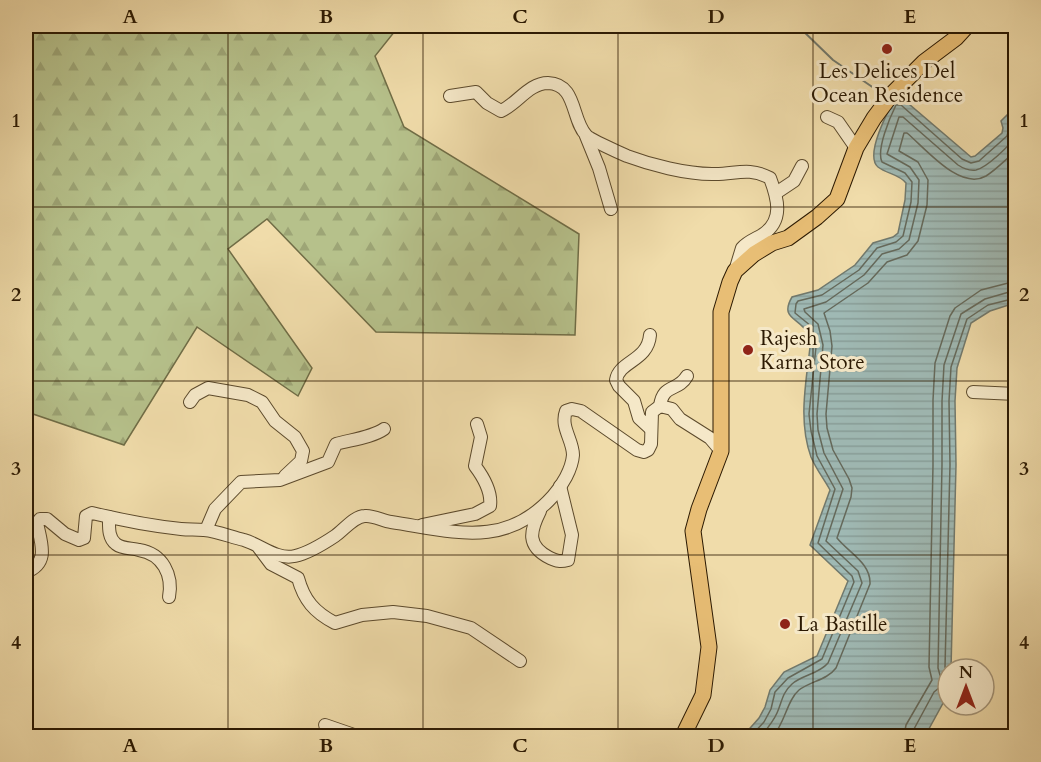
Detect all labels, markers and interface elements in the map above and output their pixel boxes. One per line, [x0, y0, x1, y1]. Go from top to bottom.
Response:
text: A [122, 3, 138, 30]
text: B [319, 3, 333, 30]
text: C [512, 3, 528, 30]
text: D [707, 3, 725, 30]
text: E [904, 3, 916, 30]
marker: Les Delices Del Ocean Residence [880, 42, 894, 56]
place label: Les Delices Del Ocean Residence [811, 57, 963, 110]
text: 1 [11, 107, 21, 134]
text: 1 [1019, 107, 1029, 134]
text: 2 [11, 281, 21, 308]
text: 2 [1019, 281, 1029, 308]
place label: Rajesh Karna Store [760, 324, 865, 377]
marker: Rajesh Karna Store [741, 343, 755, 357]
text: 3 [11, 455, 21, 482]
text: 3 [1019, 455, 1029, 482]
place label: La Bastille [797, 610, 888, 639]
marker: La Bastille [778, 617, 792, 631]
text: 4 [11, 629, 21, 656]
text: 4 [1019, 629, 1029, 656]
north arrow [936, 657, 996, 717]
text: N [959, 662, 973, 684]
text: A [122, 732, 138, 759]
text: B [319, 732, 333, 759]
text: C [512, 732, 528, 759]
text: D [707, 732, 725, 759]
text: E [904, 732, 916, 759]

